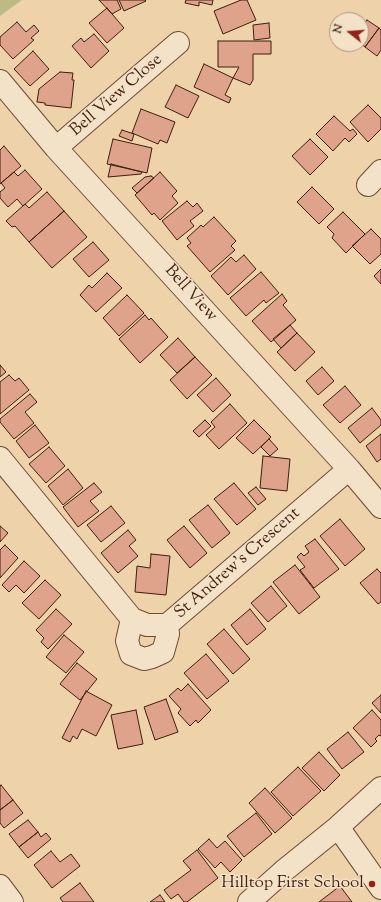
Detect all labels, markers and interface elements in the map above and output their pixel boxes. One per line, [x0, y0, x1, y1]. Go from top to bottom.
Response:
north arrow [329, 12, 369, 52]
text: N [330, 22, 347, 35]
street label: Bell View Close [67, 50, 167, 142]
street label: Bell View [159, 261, 221, 327]
street label: St Andrew's Crescent [171, 504, 305, 624]
place label: Hilltop First School [221, 874, 364, 894]
marker: Hilltop First School [367, 879, 377, 889]

